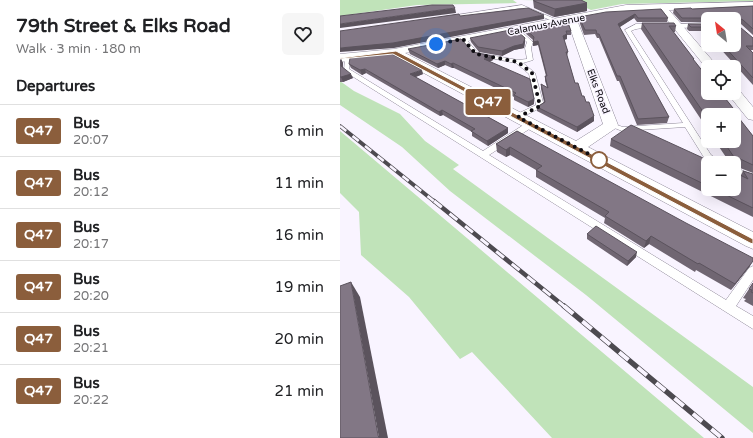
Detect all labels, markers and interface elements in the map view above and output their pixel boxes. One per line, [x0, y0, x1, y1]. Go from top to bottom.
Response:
street label: Calamus Avenue [506, 11, 586, 38]
north arrow [701, 12, 741, 52]
map controls [701, 12, 741, 196]
button: heart [282, 13, 324, 55]
text: 79th Street & Elks Road [16, 15, 231, 37]
your location [426, 34, 446, 54]
text: Walk · 3 min · 180 m [16, 41, 141, 57]
button: locate [701, 60, 741, 100]
street label: Elks Road [584, 67, 612, 115]
text: Departures [16, 77, 95, 95]
line badge: Q47 [465, 89, 511, 115]
text: Q47 [474, 93, 502, 110]
button: + [701, 108, 741, 148]
text: Bus [73, 114, 100, 132]
text: Q47 [24, 122, 53, 139]
text: 6 min [284, 122, 324, 140]
text: 20:07 [73, 132, 109, 148]
unlabelled marker [590, 151, 608, 169]
button: − [701, 156, 741, 196]
text: Bus [73, 166, 100, 184]
text: Q47 [24, 174, 53, 191]
text: 11 min [275, 174, 324, 192]
text: 20:12 [73, 184, 109, 200]
text: Bus [73, 218, 100, 236]
text: Q47 [24, 226, 53, 243]
text: 16 min [275, 226, 324, 244]
text: 20:17 [73, 236, 109, 252]
text: Bus [73, 270, 100, 288]
text: Q47 [24, 278, 53, 295]
text: 19 min [275, 278, 324, 296]
text: 20:20 [73, 288, 109, 304]
text: Bus [73, 322, 100, 340]
text: Q47 [24, 330, 53, 347]
text: 20 min [275, 330, 324, 348]
text: 20:21 [73, 340, 109, 356]
text: Bus [73, 374, 100, 392]
text: Q47 [24, 382, 53, 399]
text: 21 min [275, 382, 324, 400]
text: 20:22 [73, 392, 109, 408]

